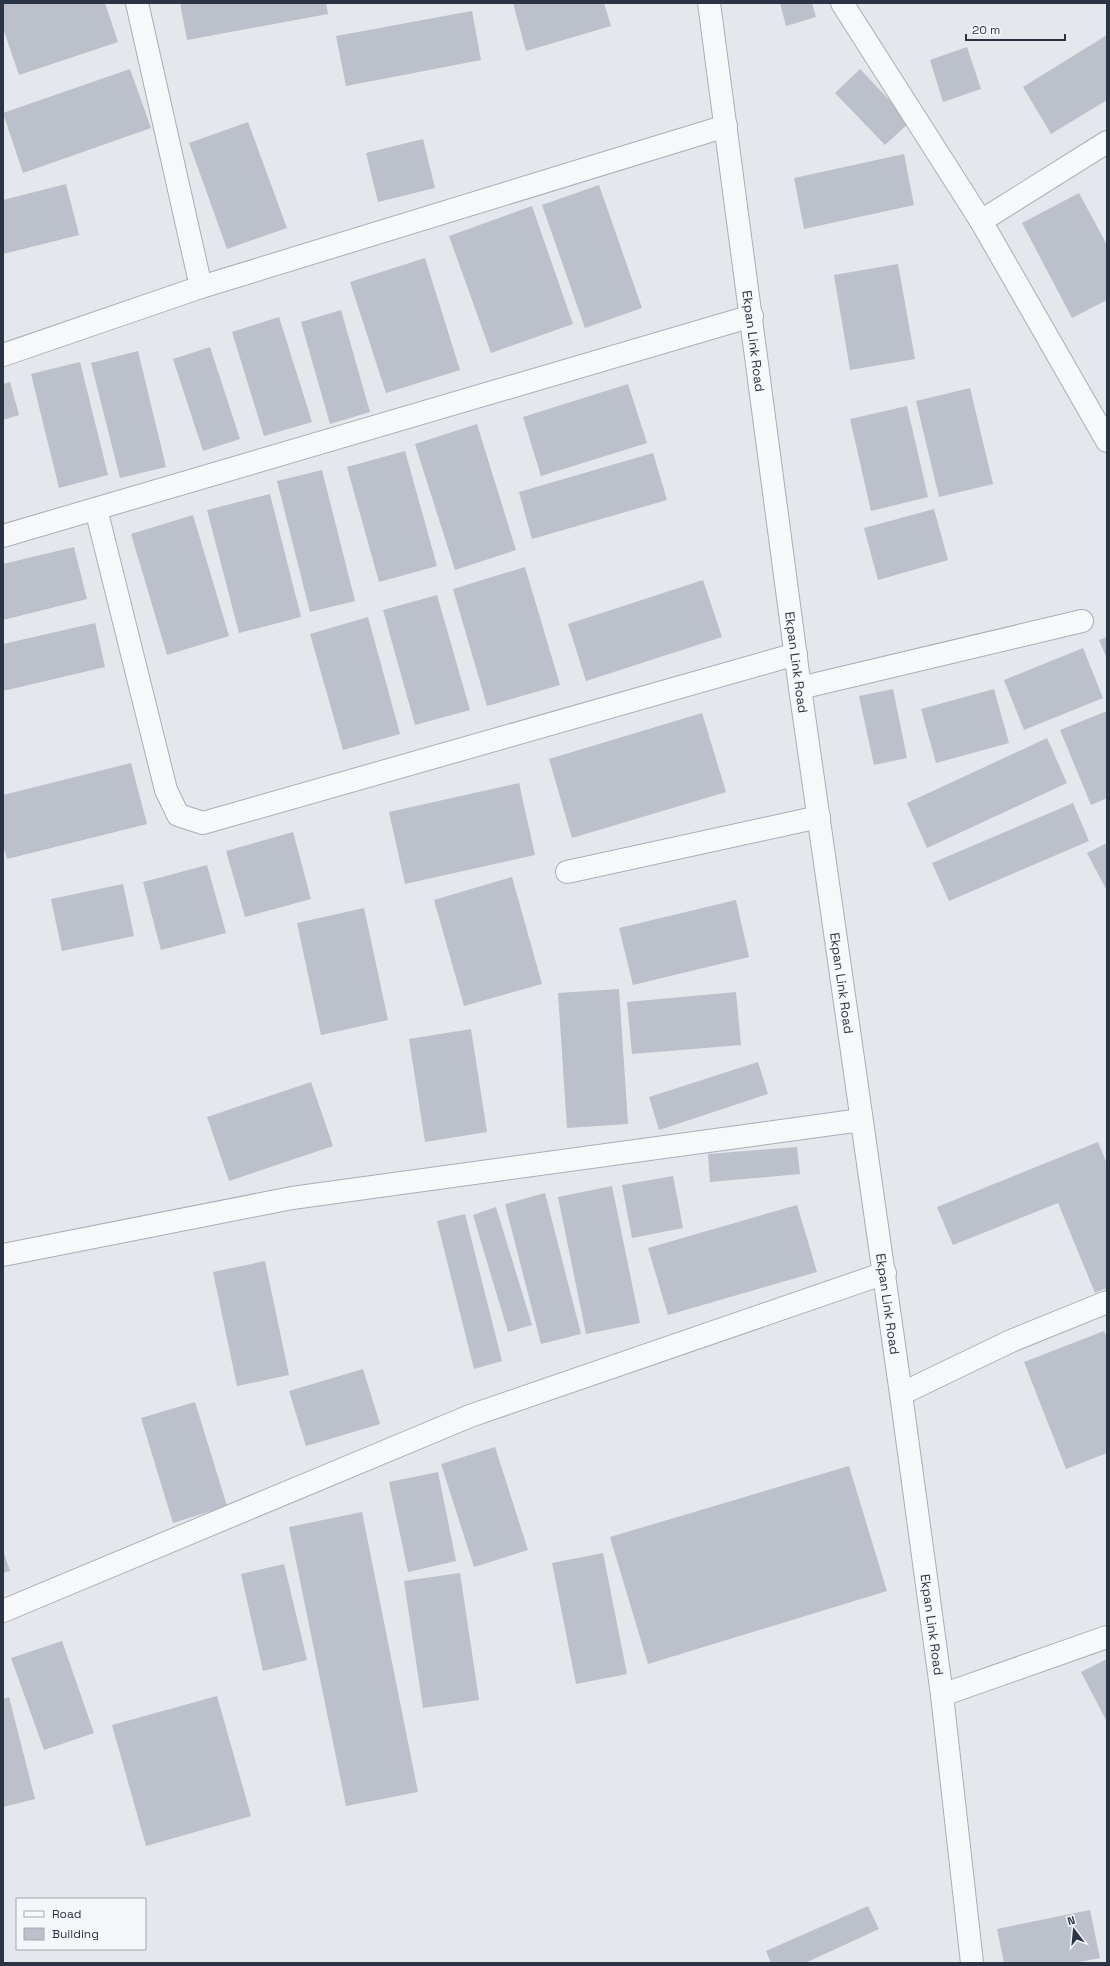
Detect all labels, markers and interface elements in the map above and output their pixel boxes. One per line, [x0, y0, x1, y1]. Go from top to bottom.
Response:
scale bar [966, 16, 1065, 42]
text: 20 m [972, 22, 1000, 38]
street label: Ekpan Link Road [739, 289, 769, 393]
street label: Ekpan Link Road [781, 610, 812, 714]
street label: Ekpan Link Road [827, 931, 858, 1035]
street label: Ekpan Link Road [872, 1252, 904, 1355]
street label: Ekpan Link Road [917, 1573, 948, 1676]
legend [16, 1898, 146, 1950]
text: Road [52, 1906, 81, 1922]
north arrow [1054, 1910, 1094, 1950]
text: N [1066, 1913, 1077, 1928]
text: Building [52, 1926, 99, 1942]

